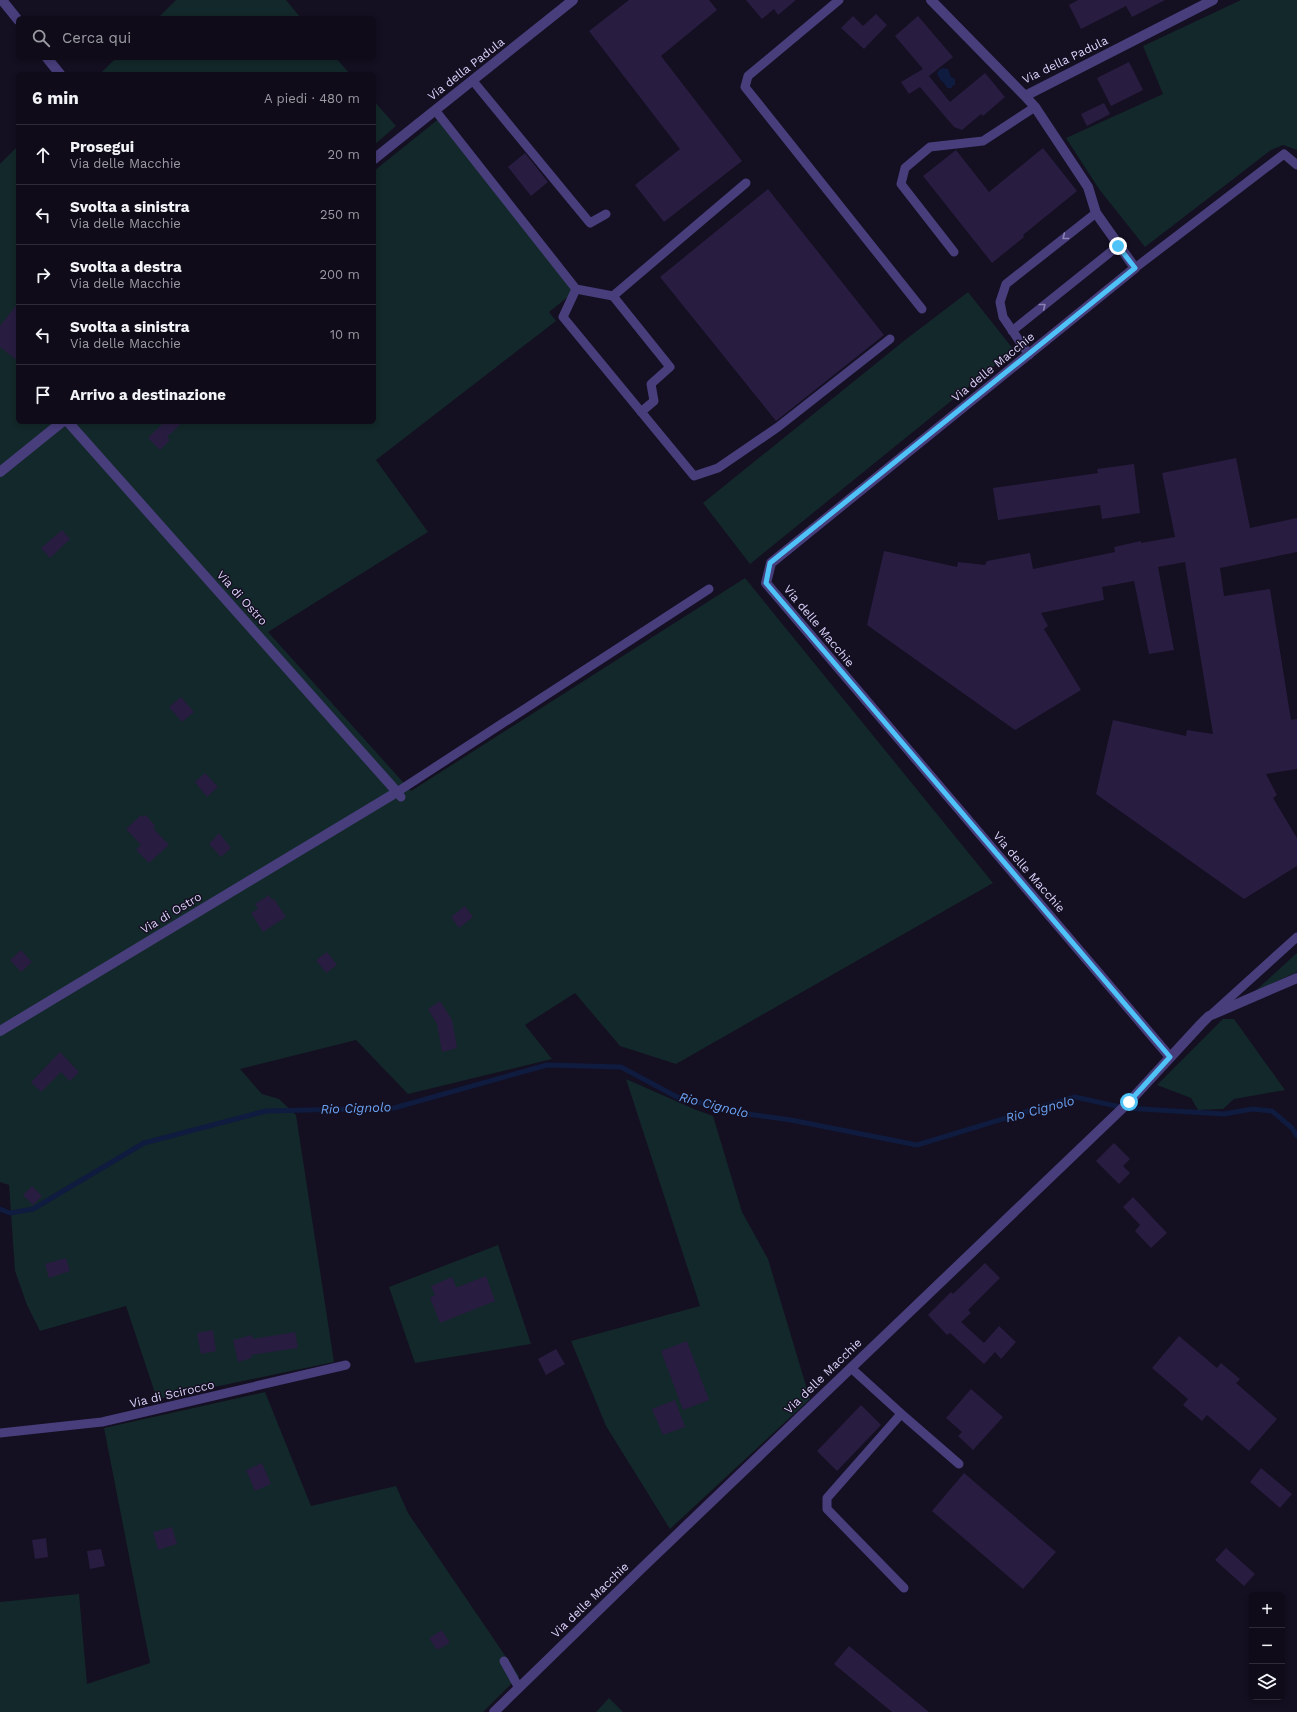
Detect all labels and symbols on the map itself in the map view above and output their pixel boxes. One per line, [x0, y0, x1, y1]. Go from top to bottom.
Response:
street label: Via della Padula [1020, 33, 1110, 87]
street label: Via della Padula [425, 35, 507, 103]
one-way arrow [1063, 232, 1070, 239]
route end [1109, 237, 1127, 255]
one-way arrow [1038, 304, 1045, 311]
street label: Via delle Macchie [949, 329, 1037, 405]
street label: Via di Ostro [214, 568, 270, 628]
street label: Via delle Macchie [781, 582, 857, 670]
street label: Via delle Macchie [990, 829, 1068, 915]
street label: Via di Ostro [138, 889, 204, 937]
water label: Rio Cignolo [678, 1089, 750, 1121]
water label: Rio Cignolo [1004, 1093, 1076, 1125]
route start [1120, 1093, 1138, 1111]
water label: Rio Cignolo [320, 1099, 392, 1117]
street label: Via delle Macchie [781, 1335, 865, 1417]
street label: Via di Scirocco [128, 1377, 216, 1411]
street label: Via delle Macchie [548, 1559, 632, 1641]

